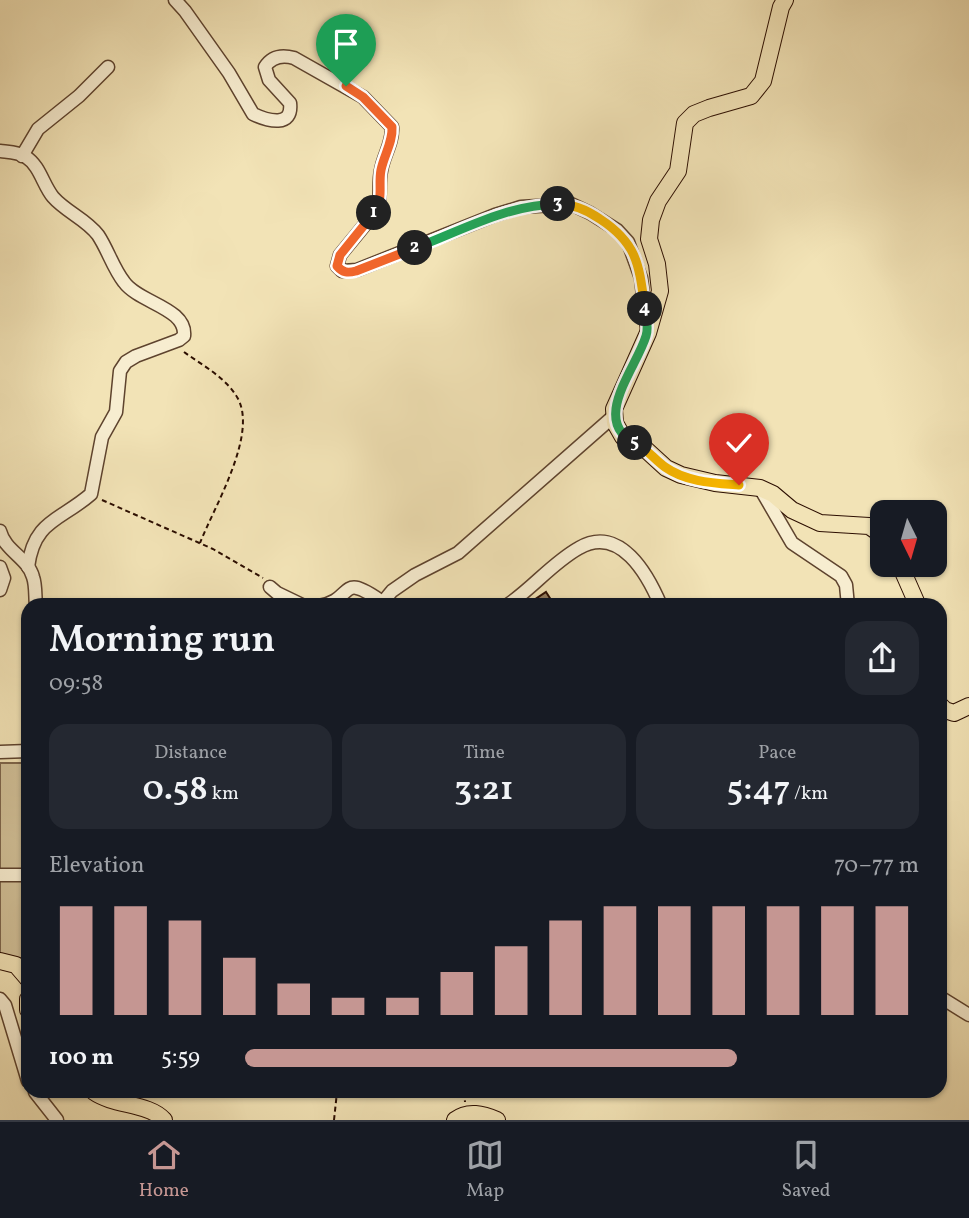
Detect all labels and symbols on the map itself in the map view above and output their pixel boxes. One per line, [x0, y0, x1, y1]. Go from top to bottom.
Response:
pin [316, 14, 376, 86]
pin: 3 [540, 186, 576, 222]
pin: 1 [356, 196, 392, 230]
pin: 2 [398, 230, 432, 266]
pin: 4 [628, 292, 662, 326]
pin [709, 413, 769, 485]
pin: 5 [618, 426, 652, 460]
north arrow [870, 500, 947, 578]

